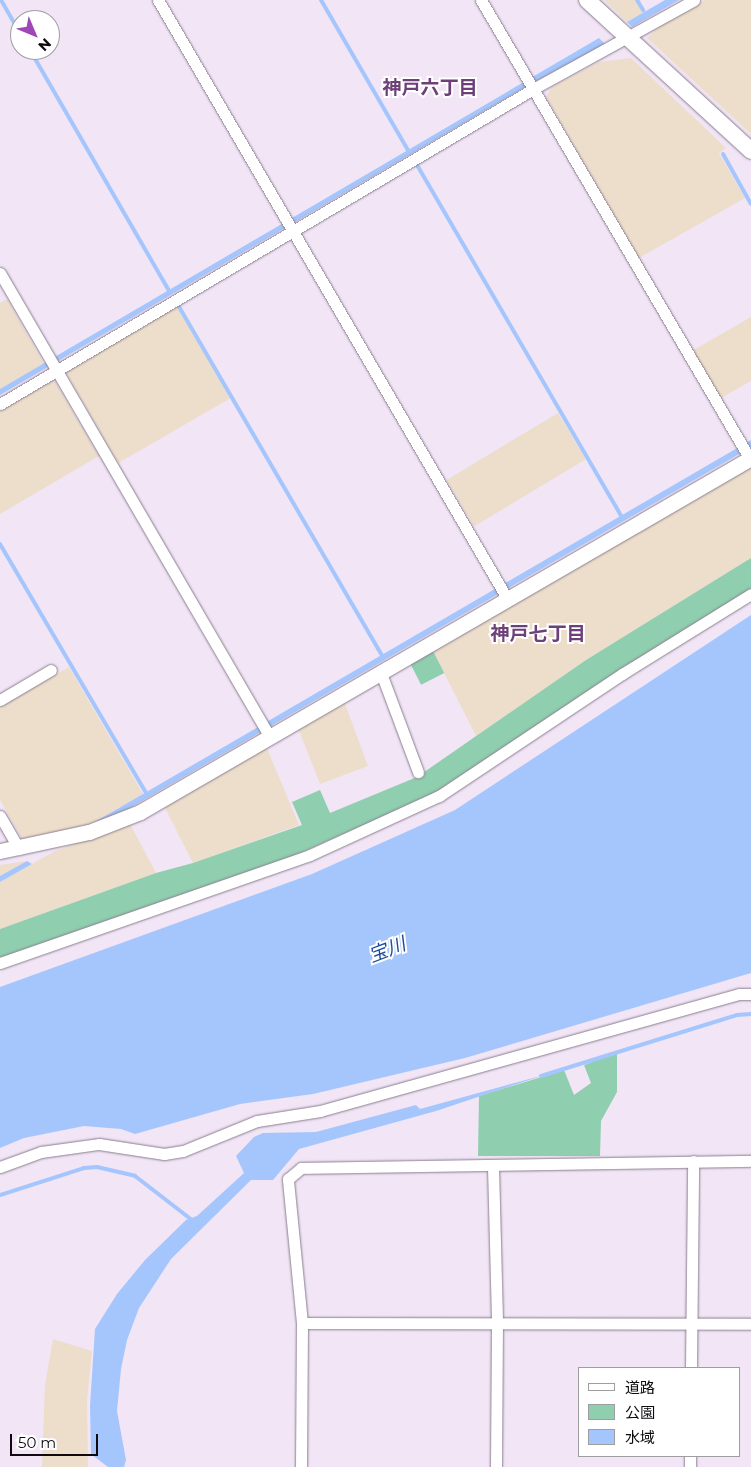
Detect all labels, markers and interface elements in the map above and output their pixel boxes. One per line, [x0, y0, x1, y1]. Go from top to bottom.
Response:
north arrow [10, 10, 60, 60]
text: N [35, 35, 55, 55]
district label: 神戸六丁目 [383, 77, 477, 99]
district label: 神戸七丁目 [491, 623, 585, 645]
water label: 宝川 [365, 933, 409, 967]
legend [578, 1367, 741, 1457]
text: 道路 [625, 1378, 655, 1397]
text: 公園 [625, 1403, 655, 1422]
scale bar [12, 1424, 100, 1456]
text: 水域 [625, 1428, 655, 1447]
text: 50 m [18, 1433, 56, 1452]

